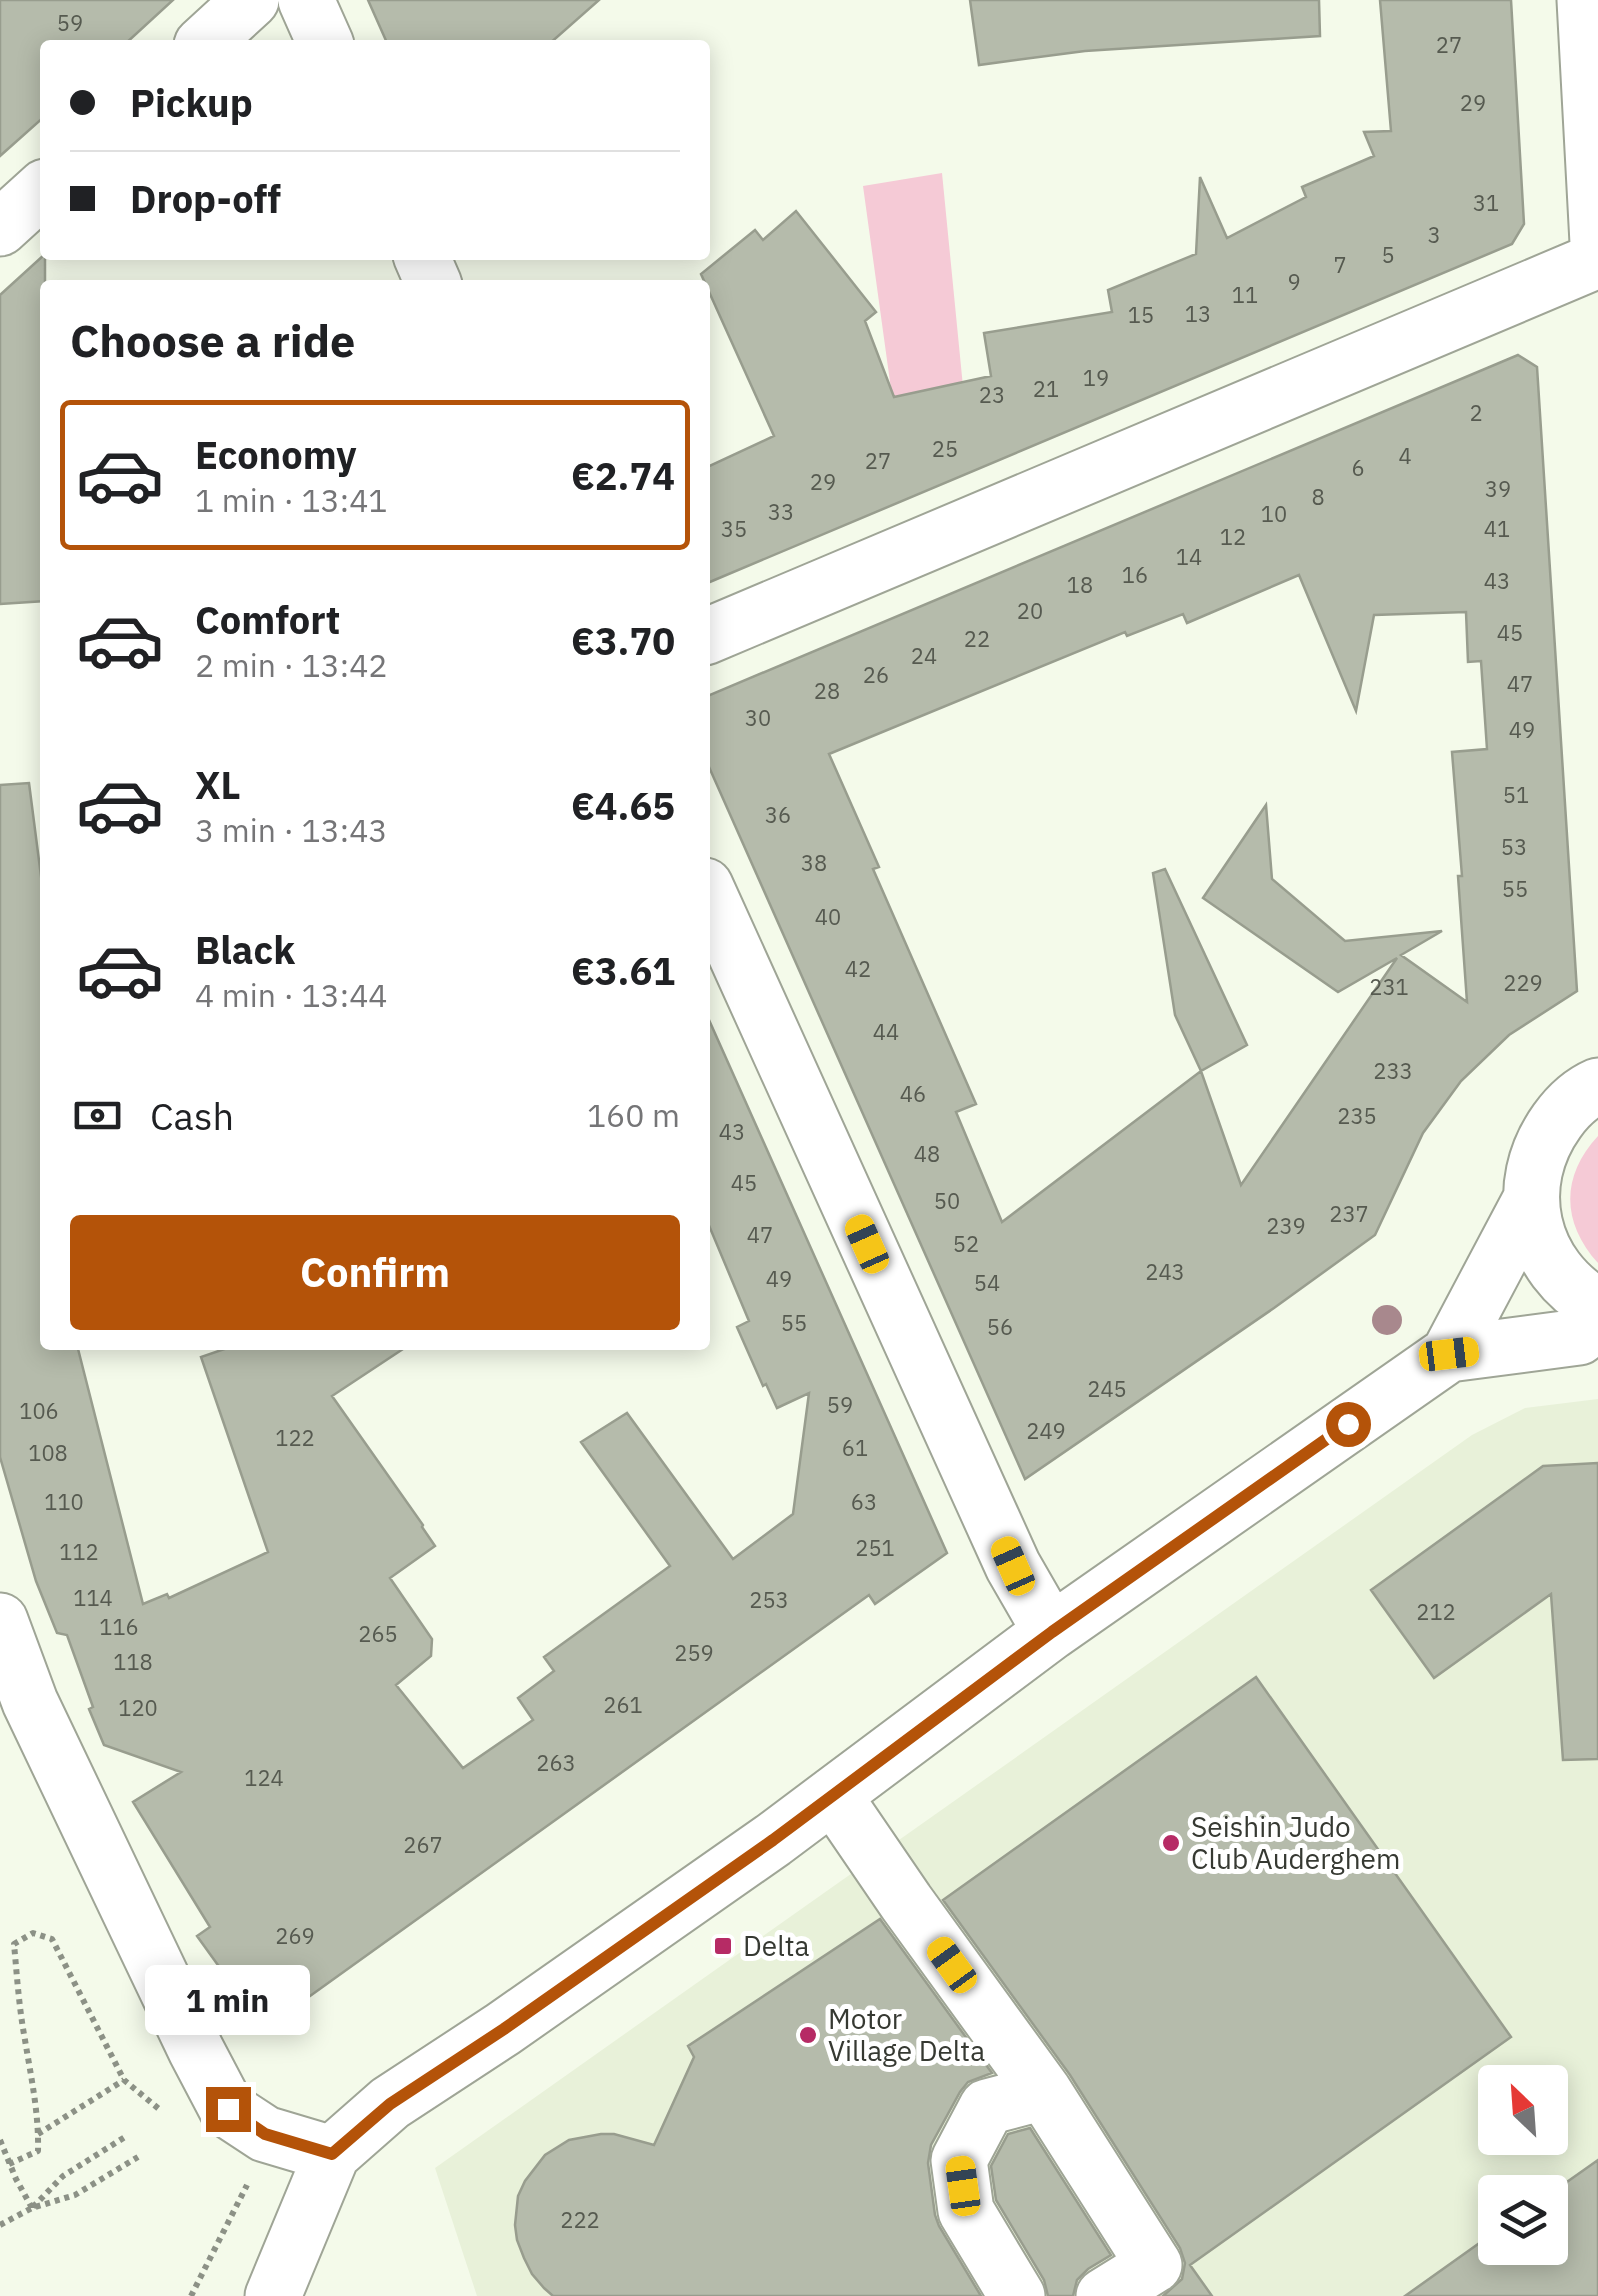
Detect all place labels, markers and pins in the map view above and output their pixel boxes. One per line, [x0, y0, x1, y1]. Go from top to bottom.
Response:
place label: Seishin Judo Club Auderghem [1191, 1808, 1400, 1877]
marker: Seishin Judo Club Auderghem [1160, 1832, 1182, 1854]
place label: Delta [743, 1927, 809, 1964]
marker: Delta [712, 1935, 734, 1957]
place label: Motor Village Delta [828, 2000, 985, 2069]
marker: Motor Village Delta [797, 2024, 819, 2046]

